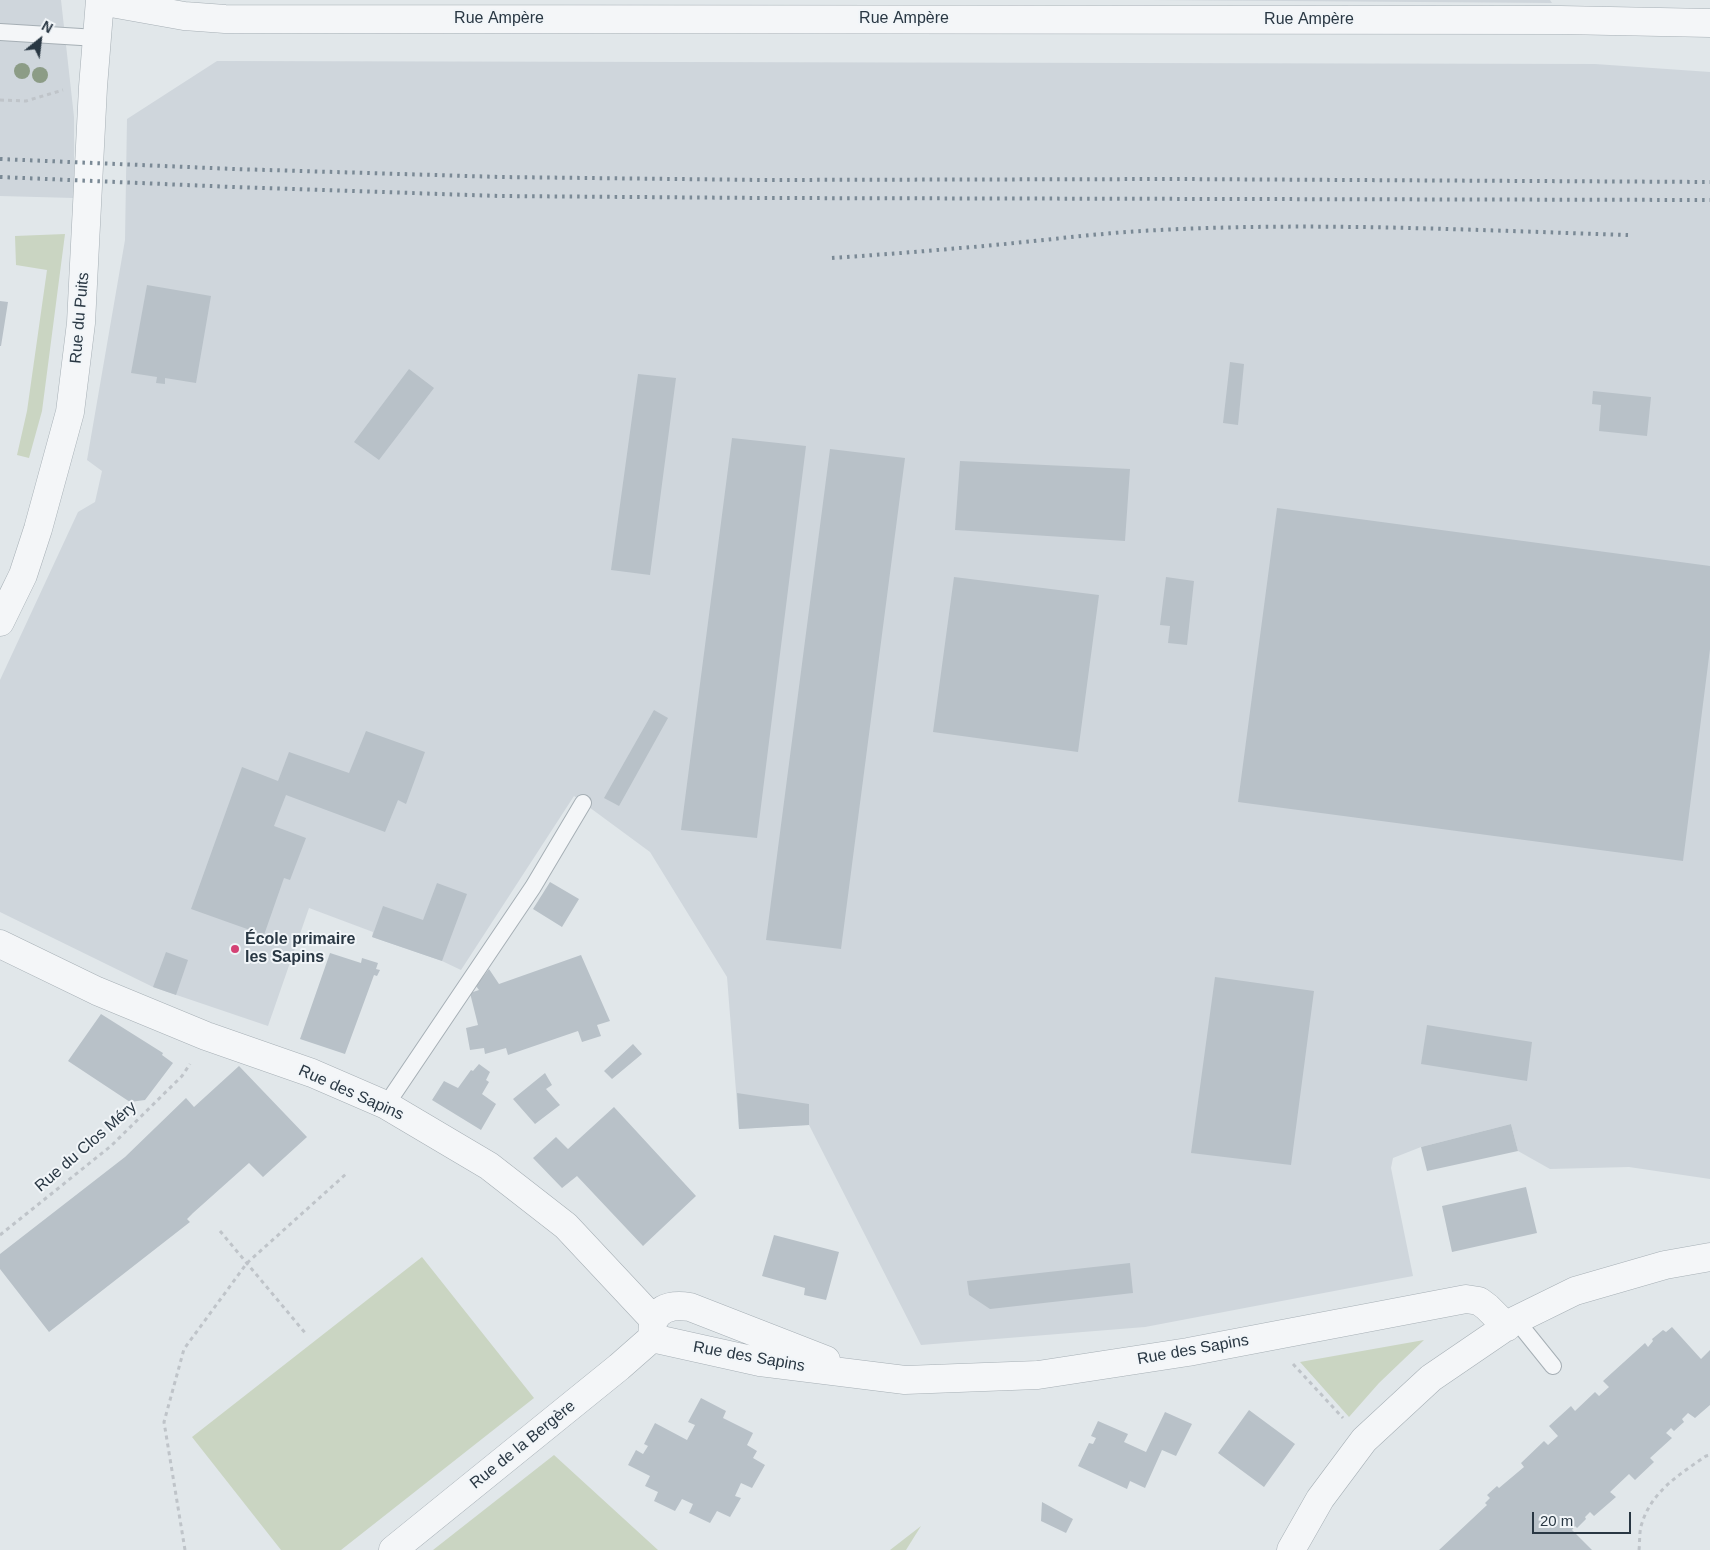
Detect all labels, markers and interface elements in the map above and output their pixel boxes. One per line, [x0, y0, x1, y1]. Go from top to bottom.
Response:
street label: Rue Ampère [454, 9, 544, 29]
street label: Rue Ampère [859, 9, 949, 29]
street label: Rue Ampère [1264, 10, 1354, 30]
north arrow [15, 15, 65, 65]
text: N [39, 17, 56, 36]
street label: Rue du Puits [66, 272, 94, 364]
place label: École primaire les Sapins [245, 930, 355, 968]
marker: École primaire les Sapins [229, 943, 241, 955]
street label: Rue des Sapins [295, 1061, 407, 1125]
street label: Rue du Clos Méry [31, 1098, 141, 1196]
street label: Rue des Sapins [1136, 1331, 1250, 1369]
street label: Rue des Sapins [692, 1338, 806, 1376]
street label: Rue de la Bergère [466, 1397, 580, 1493]
scale bar [1535, 1502, 1634, 1534]
text: 20 m [1540, 1512, 1573, 1529]

